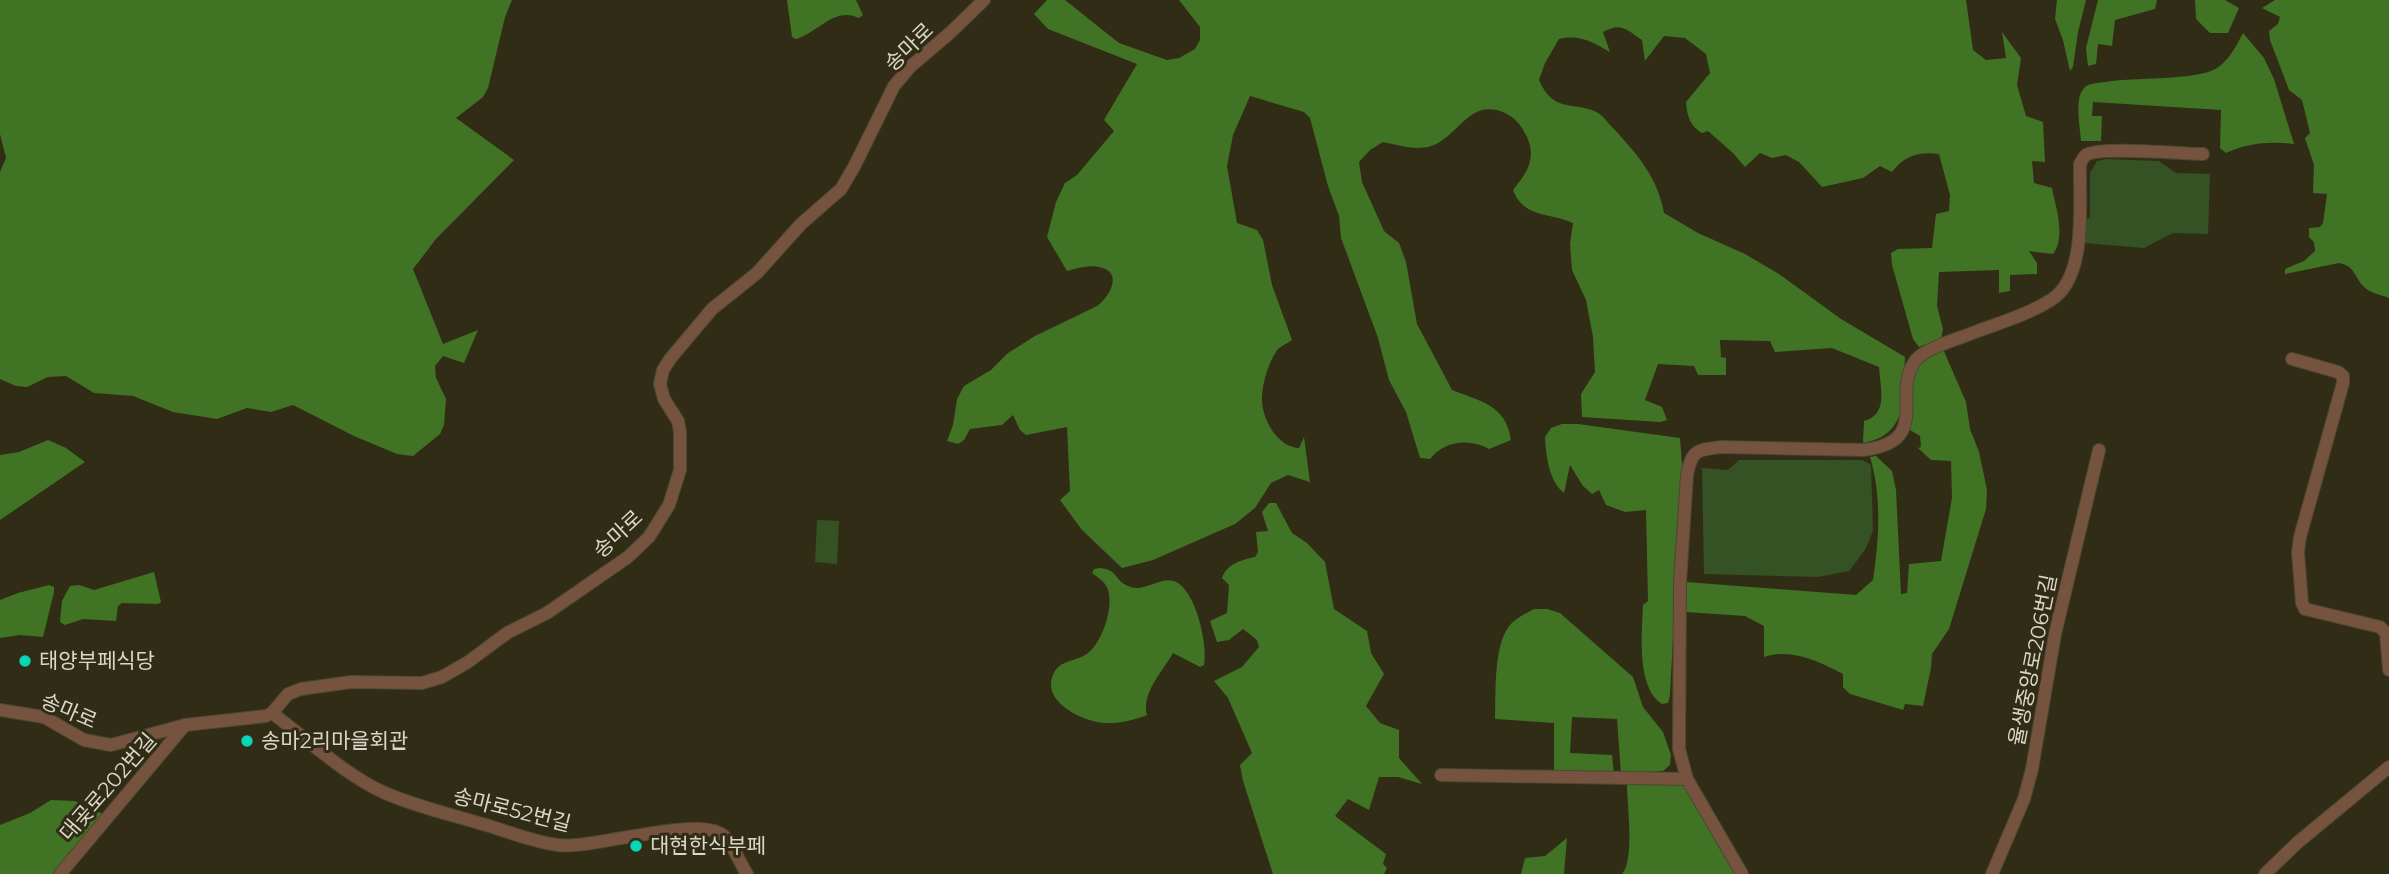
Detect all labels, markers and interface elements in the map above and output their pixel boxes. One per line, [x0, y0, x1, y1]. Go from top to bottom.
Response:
street label: 송마로 [879, 18, 938, 76]
street label: 송마로 [588, 505, 647, 563]
street label: 율생중앙로206번길 [2004, 572, 2061, 748]
place label: 태양부페식당 [39, 648, 155, 673]
marker: 태양부페식당 [17, 653, 33, 669]
street label: 송마로 [38, 688, 101, 733]
street label: 대곶로202번길 [54, 728, 161, 846]
place label: 송마2리마을회관 [261, 728, 408, 753]
marker: 송마2리마을회관 [239, 733, 255, 749]
street label: 송마로52번길 [451, 783, 574, 836]
place label: 대현한식부페 [650, 833, 766, 858]
marker: 대현한식부페 [628, 838, 644, 854]

